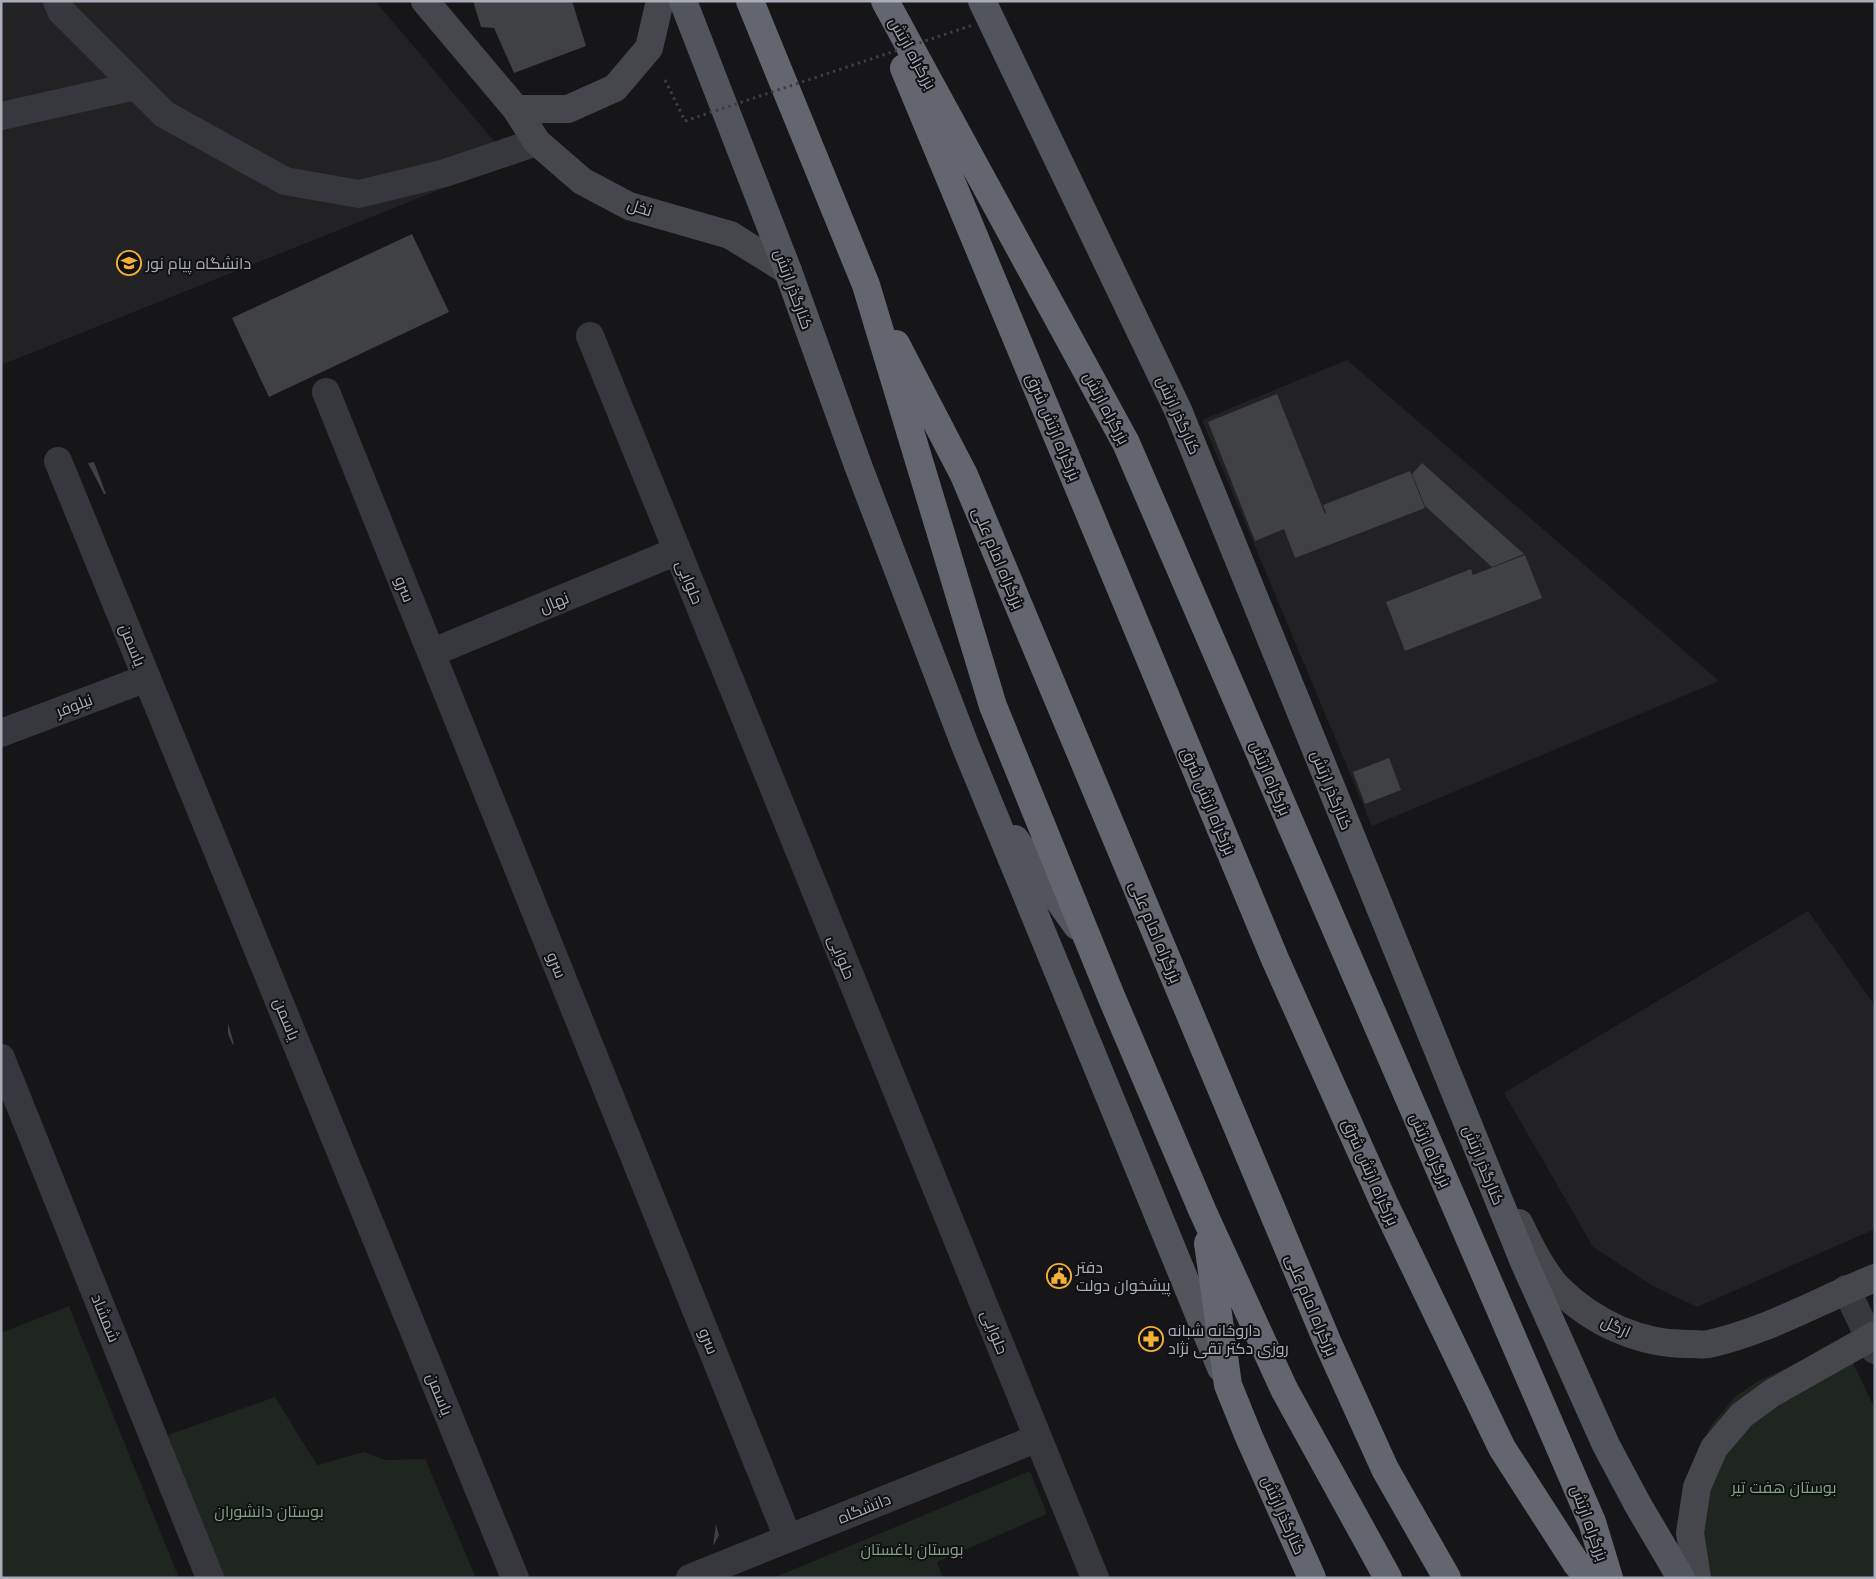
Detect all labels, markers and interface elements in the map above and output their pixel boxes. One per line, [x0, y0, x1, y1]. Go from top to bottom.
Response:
street label: بزرگراه ارتش [884, 13, 941, 93]
street label: نخل [625, 194, 655, 221]
street label: کنارگذر ارتش [769, 246, 818, 332]
school or university icon: دانشگاه پیام نور [116, 250, 142, 276]
place label: دانشگاه پیام نور [145, 253, 251, 275]
street label: بزرگراه ارتش [1079, 368, 1134, 448]
street label: بزرگراه ارتش شرق [1021, 370, 1086, 484]
street label: کنارگذر ارتش [1152, 373, 1205, 458]
street label: بزرگراه امام علی [967, 504, 1029, 613]
street label: حلوایی [671, 557, 708, 607]
street label: سرو [390, 573, 419, 605]
street label: نهال [536, 587, 572, 618]
street label: یاسمن [115, 621, 151, 670]
street label: نیلوفر [52, 689, 96, 722]
street label: بزرگراه ارتش [1245, 738, 1296, 819]
street label: بزرگراه ارتش شرق [1176, 744, 1241, 858]
street label: کنارگذر ارتش [1306, 747, 1357, 833]
street label: بزرگراه امام علی [1124, 878, 1186, 987]
street label: حلوایی [823, 932, 860, 982]
street label: سرو [542, 949, 571, 981]
street label: یاسمن [269, 995, 305, 1044]
street label: بزرگراه ارتش [1405, 1110, 1456, 1191]
street label: بزرگراه ارتش شرق [1338, 1115, 1404, 1229]
street label: کنارگذر ارتش [1458, 1122, 1509, 1208]
street label: بزرگراه امام علی [1280, 1251, 1342, 1360]
place label: دفتر پیشخوان دولت [1075, 1257, 1171, 1297]
public building icon: دفتر پیشخوان دولت [1046, 1263, 1072, 1289]
street label: شمشاد [86, 1291, 125, 1345]
street label: حلوایی [976, 1307, 1013, 1357]
street label: ازگل [1598, 1310, 1634, 1342]
place label: داروخانه شبانه روزی دکتر تقی نژاد [1168, 1320, 1289, 1359]
street label: سرو [694, 1325, 723, 1357]
pharmacy icon: داروخانه شبانه روزی دکتر تقی نژاد [1138, 1326, 1164, 1352]
street label: یاسمن [422, 1370, 458, 1419]
street label: کنارگذر ارتش [1257, 1473, 1310, 1558]
park label: بوستان هفت تیر [1731, 1477, 1836, 1498]
street label: بزرگراه ارتش [1566, 1482, 1613, 1564]
street label: دانشگاه [835, 1488, 894, 1529]
park label: بوستان دانشوران [214, 1501, 324, 1522]
park label: بوستان باغستان [860, 1539, 964, 1560]

